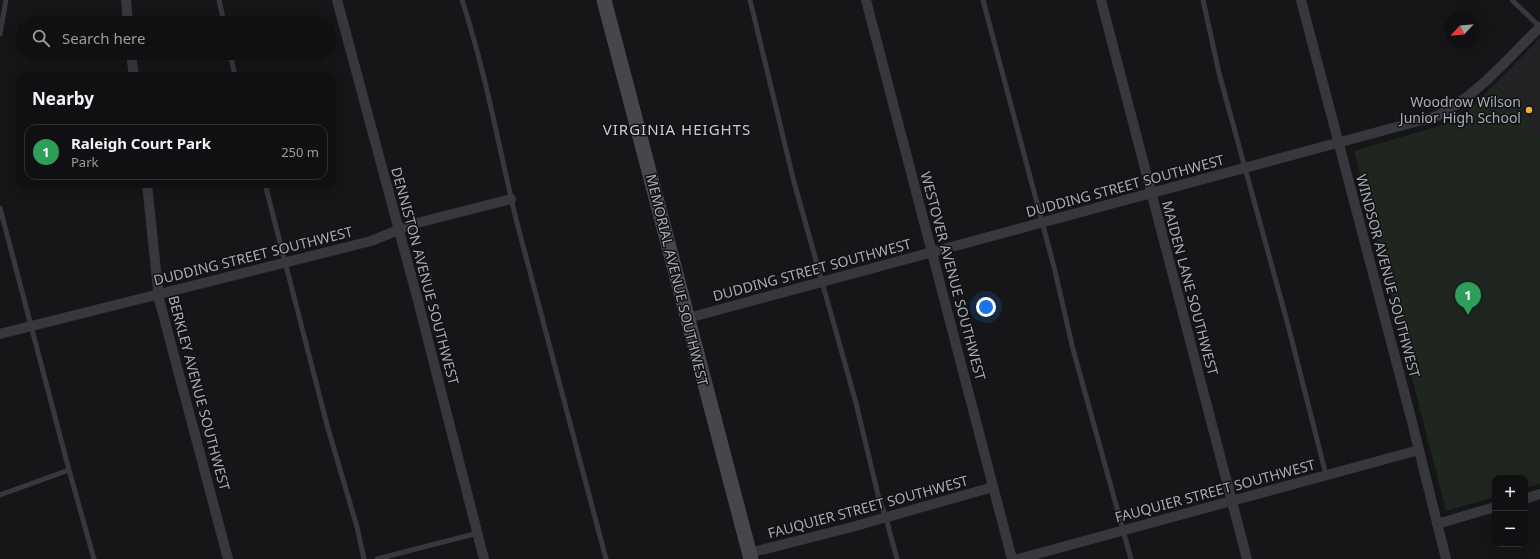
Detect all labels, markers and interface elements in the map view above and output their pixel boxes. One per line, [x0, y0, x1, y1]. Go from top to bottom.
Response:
north arrow [1444, 12, 1480, 48]
search box [16, 16, 336, 60]
icon: search [30, 27, 52, 49]
text: Search here [62, 28, 145, 48]
text: Nearby [32, 87, 94, 110]
place label: Woodrow Wilson Junior High School [1398, 92, 1521, 127]
marker: Woodrow Wilson Junior High School [1524, 105, 1534, 115]
district label: VIRGINIA HEIGHTS [603, 119, 751, 139]
text: Raleigh Court Park [71, 133, 211, 153]
text: 1 [42, 143, 50, 161]
text: 250 m [281, 143, 319, 161]
street label: DUDDING STREET SOUTHWEST [1024, 150, 1226, 221]
text: Park [71, 153, 98, 171]
street label: DENNISTON AVENUE SOUTHWEST [387, 165, 464, 387]
street label: WESTOVER AVENUE SOUTHWEST [916, 169, 991, 383]
street label: MEMORIAL AVENUE SOUTHWEST [642, 172, 713, 388]
street label: WINDSOR AVENUE SOUTHWEST [1352, 172, 1425, 380]
street label: MAIDEN LANE SOUTHWEST [1158, 198, 1223, 378]
street label: DUDDING STREET SOUTHWEST [151, 222, 355, 289]
street label: DUDDING STREET SOUTHWEST [711, 234, 913, 305]
pin: 1 [1455, 282, 1481, 315]
street label: BERKLEY AVENUE SOUTHWEST [164, 293, 235, 493]
your location [976, 297, 996, 317]
street label: FAUQUIER STREET SOUTHWEST [1113, 455, 1317, 526]
street label: FAUQUIER STREET SOUTHWEST [766, 471, 970, 542]
map controls [1492, 475, 1528, 547]
button: + [1492, 475, 1528, 511]
button: − [1492, 511, 1528, 547]

